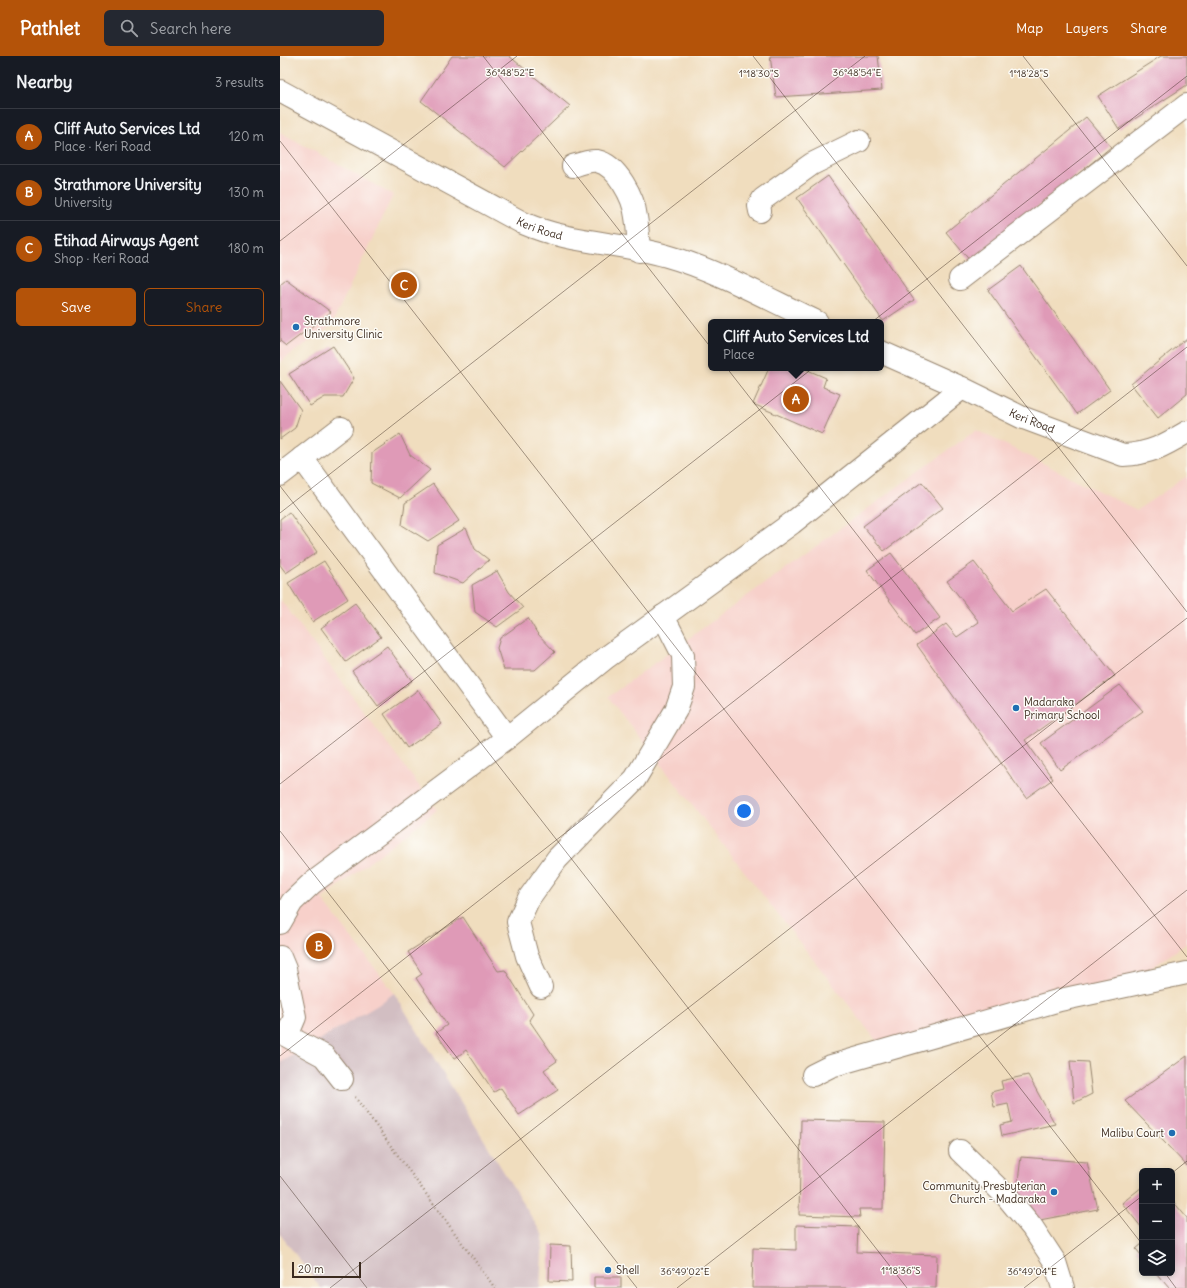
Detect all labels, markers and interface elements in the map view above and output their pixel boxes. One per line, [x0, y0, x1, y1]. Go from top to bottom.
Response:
search box [104, 10, 384, 46]
text: Pathlet [20, 16, 80, 40]
icon: search [118, 17, 140, 39]
text: Search here [150, 19, 231, 38]
text: Map [1016, 19, 1043, 37]
text: Layers [1065, 19, 1108, 37]
text: Share [1130, 19, 1167, 37]
text: 36°48'52"E [486, 66, 534, 79]
text: 36°48'54"E [833, 66, 882, 79]
text: 1°18'30"S [739, 67, 780, 80]
text: 1°18'28"S [1009, 67, 1049, 80]
text: Nearby [16, 71, 72, 93]
text: 3 results [215, 74, 264, 91]
text: Cliff Auto Services Ltd [54, 119, 200, 138]
text: A [25, 128, 33, 145]
text: 120 m [229, 128, 264, 145]
text: Place · Keri Road [54, 138, 151, 155]
text: Strathmore University [54, 175, 202, 194]
text: B [25, 184, 33, 201]
text: 130 m [228, 184, 264, 201]
text: University [54, 194, 112, 211]
street label: Keri Road [514, 214, 565, 243]
text: Etihad Airways Agent [54, 231, 199, 250]
text: C [25, 240, 33, 257]
text: 180 m [228, 240, 264, 257]
text: Shop · Keri Road [54, 250, 149, 267]
pin: C [391, 270, 417, 300]
button: Save [16, 288, 136, 326]
button: Share [144, 288, 264, 326]
place label: Strathmore University Clinic [304, 314, 383, 341]
popup [708, 319, 884, 371]
marker: Strathmore University Clinic [291, 322, 301, 332]
text: Cliff Auto Services Ltd [723, 327, 869, 346]
text: Place [723, 346, 754, 363]
pin: A [783, 384, 809, 414]
street label: Keri Road [1007, 405, 1057, 436]
place label: Madaraka Primary School [1024, 695, 1100, 722]
marker: Madaraka Primary School [1011, 703, 1021, 713]
your location [734, 801, 754, 821]
pin: B [306, 931, 332, 961]
place label: Malibu Court [1101, 1126, 1164, 1140]
marker: Malibu Court [1167, 1128, 1177, 1138]
map controls [1139, 1168, 1175, 1276]
button: + [1139, 1168, 1175, 1204]
place label: Community Presbyterian Church - Madaraka [922, 1179, 1046, 1206]
marker: Community Presbyterian Church - Madaraka [1049, 1187, 1059, 1197]
button: − [1139, 1204, 1175, 1240]
button: layers [1139, 1240, 1175, 1276]
scale bar [292, 1260, 361, 1279]
text: 20 m [298, 1262, 324, 1276]
place label: Shell [616, 1263, 639, 1277]
text: 1°18'36"S [881, 1264, 921, 1277]
marker: Shell [603, 1265, 613, 1275]
text: 36°49'02"E [660, 1265, 710, 1278]
text: 36°49'04"E [1007, 1265, 1057, 1278]

